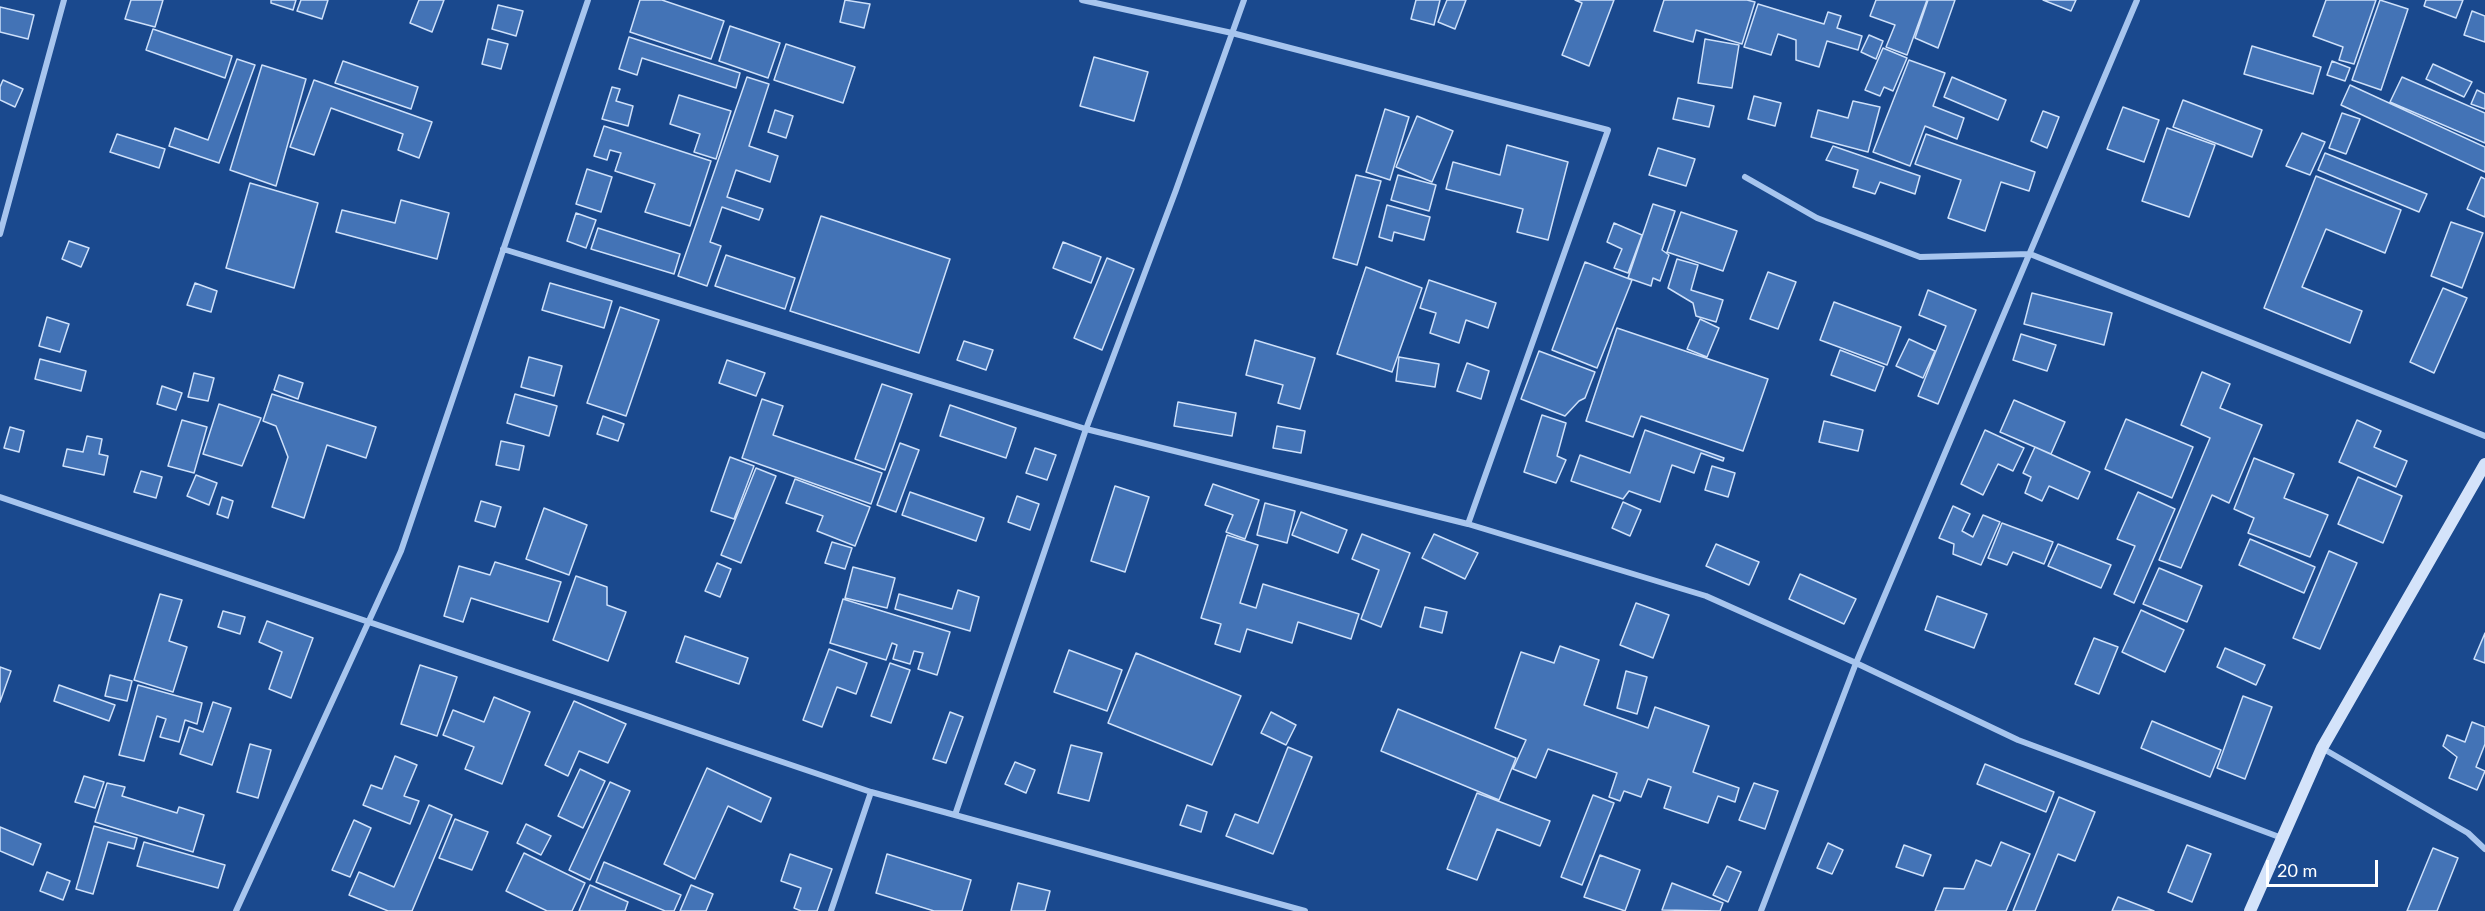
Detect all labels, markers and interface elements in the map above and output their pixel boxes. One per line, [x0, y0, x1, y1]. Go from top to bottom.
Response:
scale bar [2269, 848, 2382, 886]
text: 20 m [2277, 859, 2317, 881]

